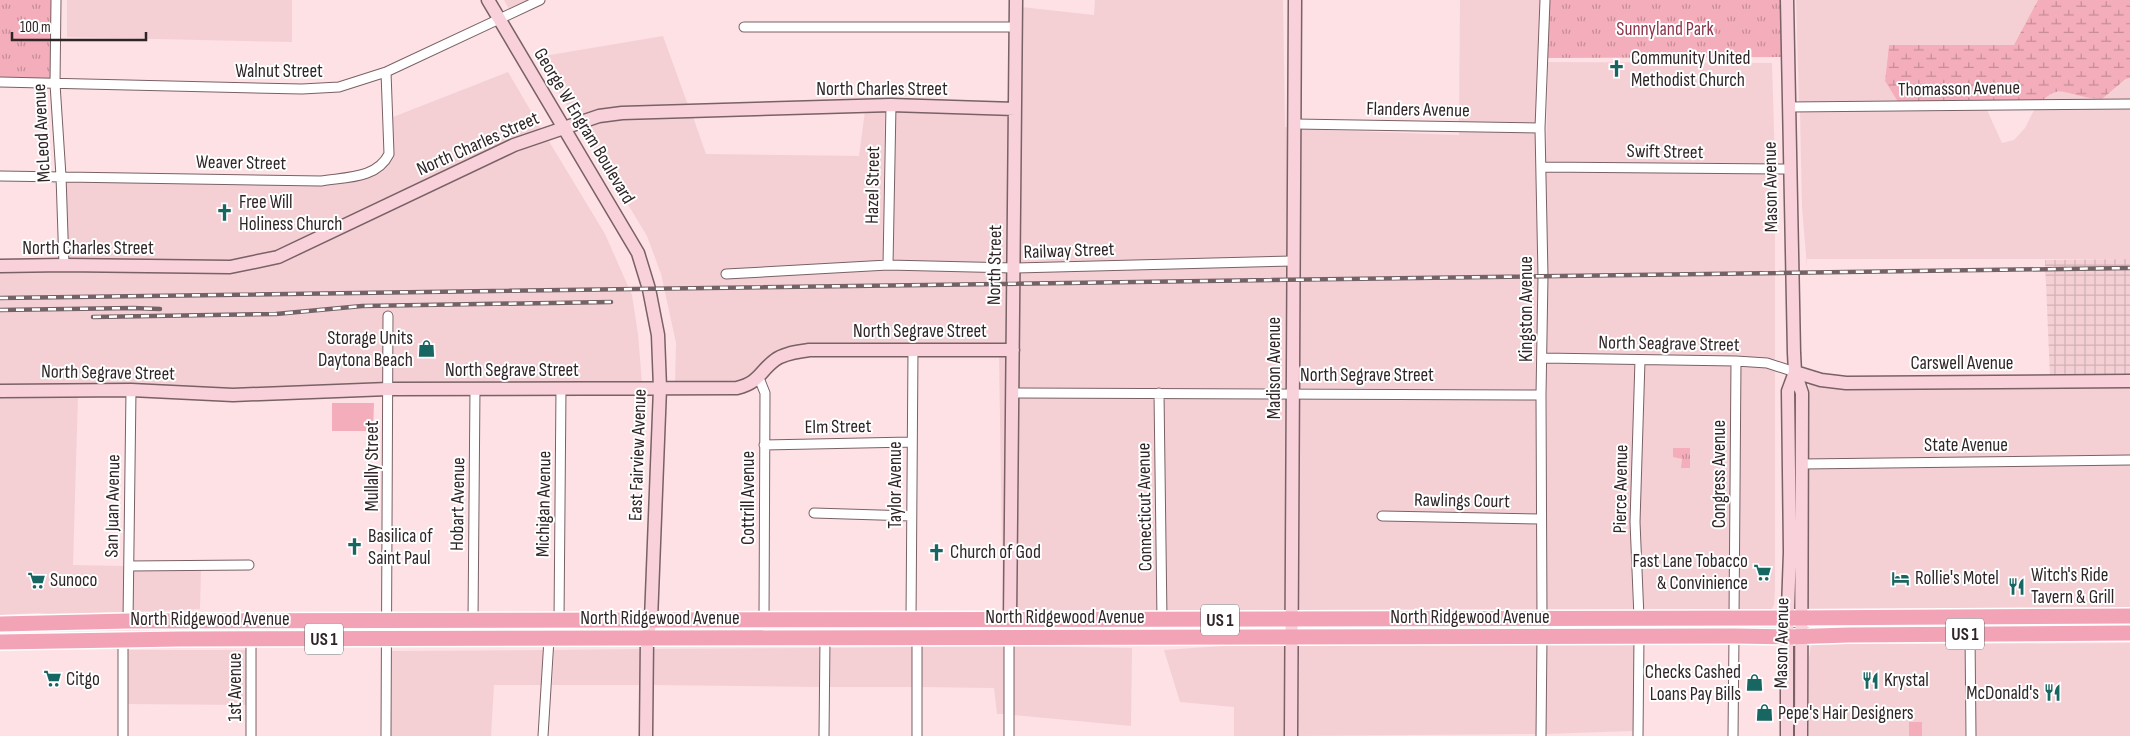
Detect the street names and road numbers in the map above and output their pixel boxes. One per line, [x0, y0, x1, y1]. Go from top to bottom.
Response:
street label: George W Engram Boulevard [528, 44, 640, 208]
street label: Walnut Street [235, 60, 323, 83]
street label: Thomasson Avenue [1898, 76, 2020, 102]
street label: North Charles Street [816, 78, 948, 101]
street label: McLeod Avenue [28, 83, 56, 183]
street label: Flanders Avenue [1366, 98, 1470, 122]
street label: North Charles Street [413, 107, 543, 181]
street label: Swift Street [1626, 140, 1704, 164]
street label: Mason Avenue [1759, 141, 1783, 233]
street label: Hazel Street [861, 146, 885, 224]
street label: Weaver Street [196, 151, 287, 175]
street label: North Street [983, 224, 1007, 305]
street label: North Charles Street [22, 237, 154, 260]
street label: Railway Street [1023, 238, 1115, 264]
street label: Kingston Avenue [1515, 256, 1538, 362]
street label: Madison Avenue [1263, 317, 1286, 419]
street label: North Segrave Street [853, 320, 987, 343]
street label: North Seagrave Street [1598, 331, 1740, 357]
street label: Carswell Avenue [1911, 352, 2013, 375]
street label: North Segrave Street [445, 359, 579, 382]
street label: North Segrave Street [41, 360, 175, 386]
street label: North Segrave Street [1300, 364, 1434, 387]
street label: East Fairview Avenue [624, 388, 652, 522]
street label: Elm Street [804, 415, 872, 439]
street label: Mullally Street [361, 420, 384, 512]
street label: Congress Avenue [1708, 420, 1731, 528]
street label: State Avenue [1924, 434, 2008, 457]
street label: Taylor Avenue [884, 441, 907, 529]
street label: Connecticut Avenue [1132, 443, 1158, 571]
street label: Pierce Avenue [1609, 444, 1633, 534]
street label: Michigan Avenue [532, 451, 556, 557]
street label: Cottrill Avenue [737, 451, 760, 545]
street label: San Juan Avenue [101, 454, 125, 558]
street label: Hobart Avenue [446, 457, 470, 551]
street label: Rawlings Court [1414, 489, 1510, 513]
street label: Mason Avenue [1770, 597, 1794, 689]
road number: US 1 [1201, 604, 1239, 636]
street label: North Ridgewood Avenue [985, 606, 1145, 629]
street label: North Ridgewood Avenue [1390, 606, 1550, 629]
street label: North Ridgewood Avenue [580, 607, 740, 630]
street label: North Ridgewood Avenue [130, 608, 290, 631]
road number: US 1 [1946, 618, 1984, 650]
road number: US 1 [305, 624, 343, 654]
street label: 1st Avenue [224, 653, 247, 721]

